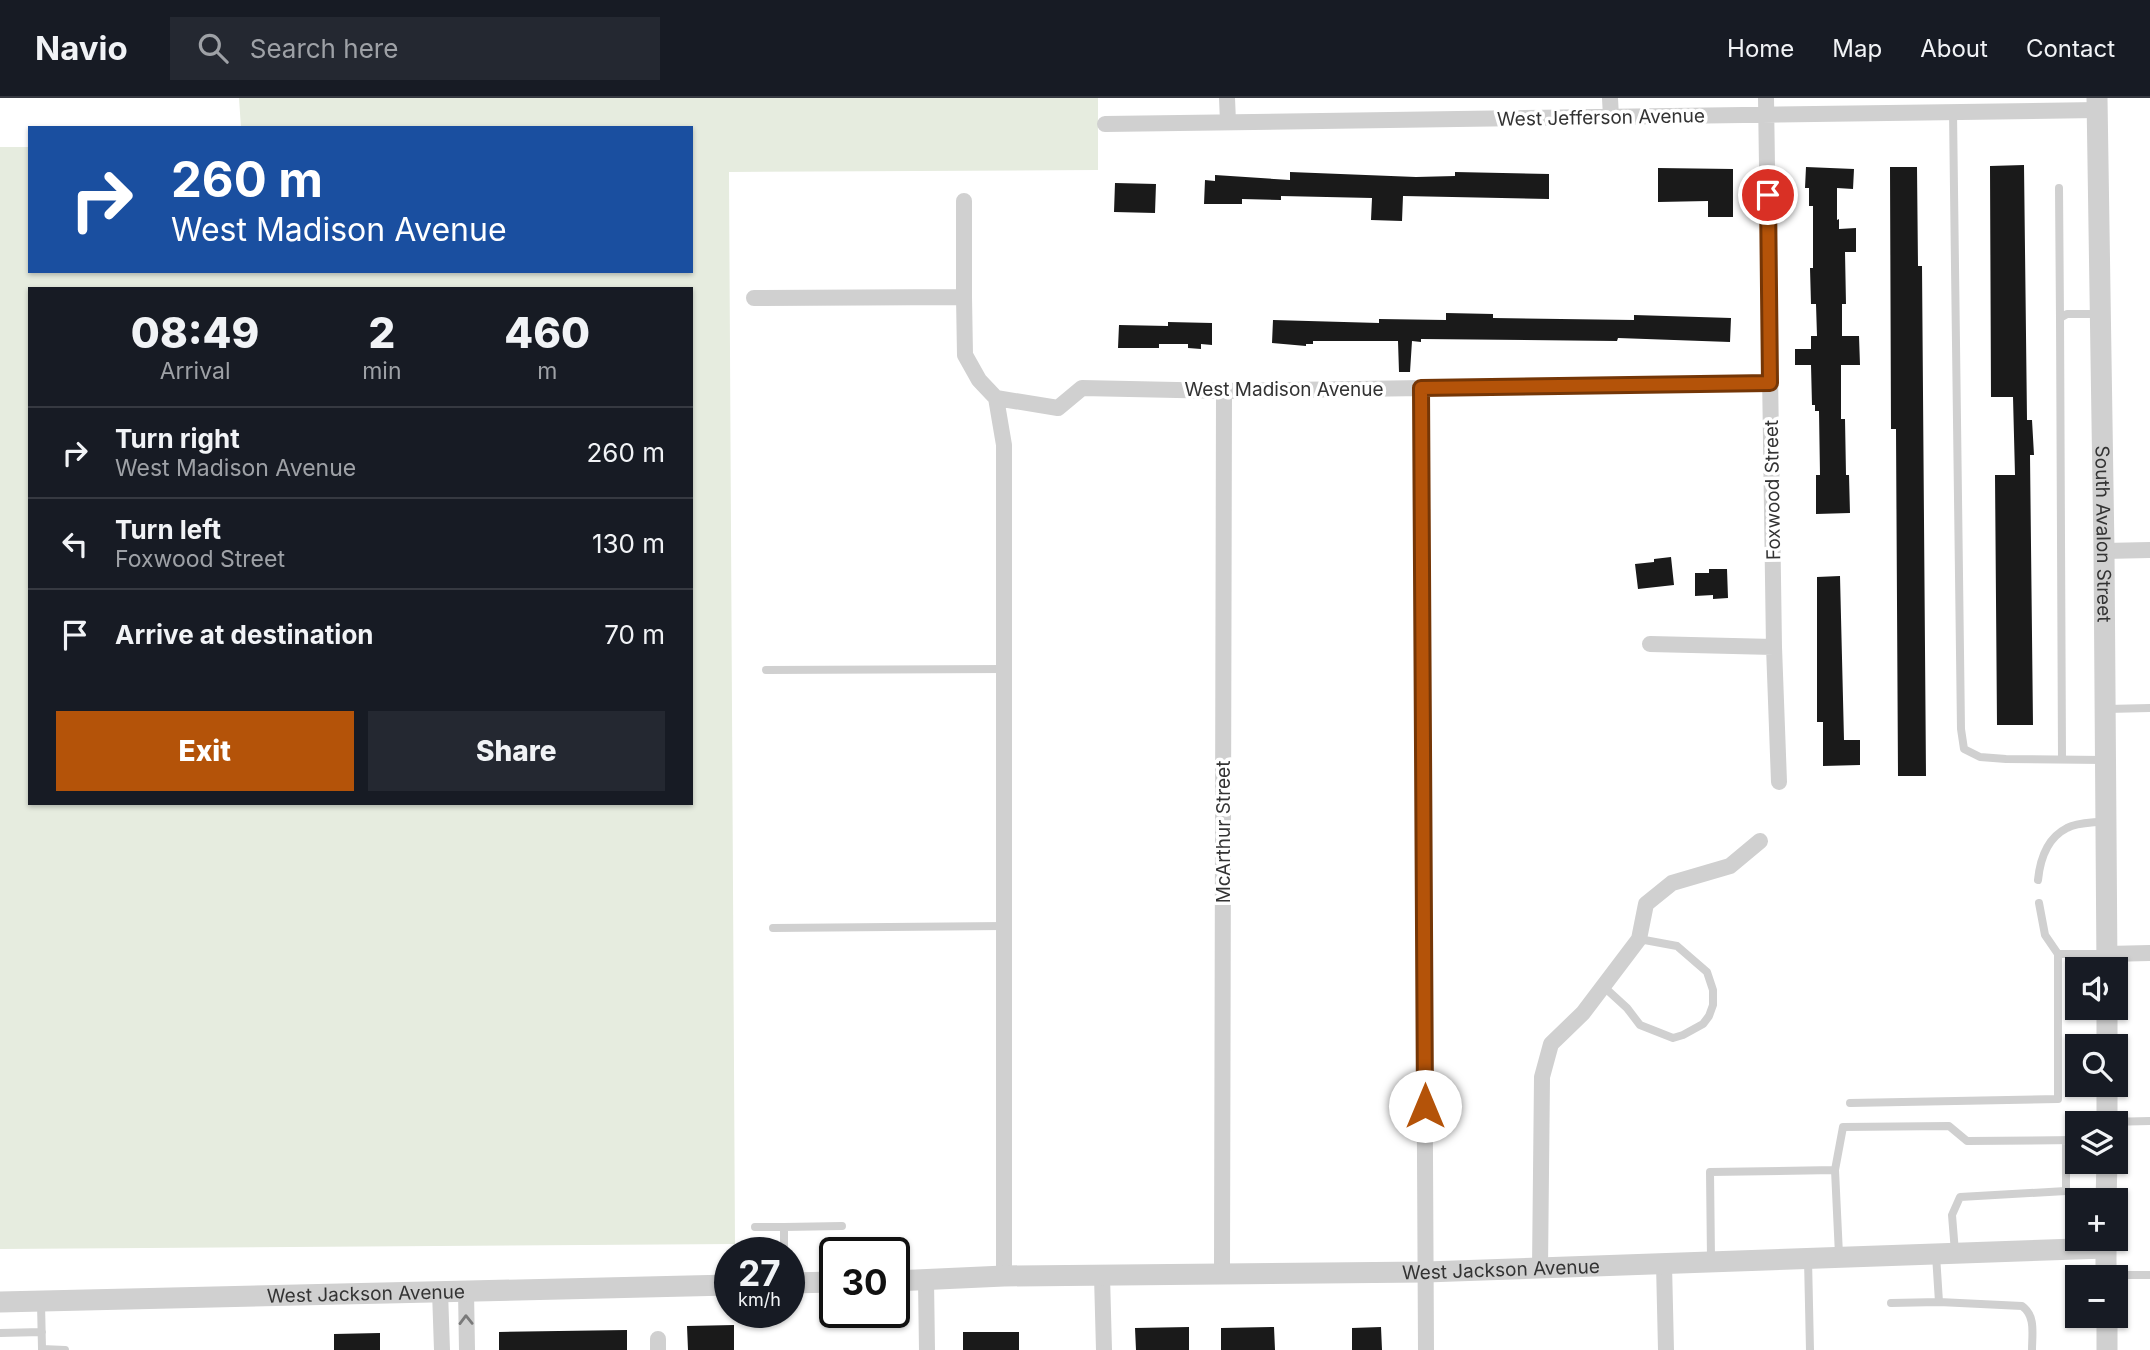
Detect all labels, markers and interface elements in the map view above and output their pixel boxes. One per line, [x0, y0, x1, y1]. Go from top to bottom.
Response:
search box [170, 17, 660, 80]
text: Navio [35, 28, 128, 68]
icon: search [194, 29, 232, 67]
text: Search here [250, 33, 398, 64]
text: Home [1727, 34, 1794, 63]
text: Map [1832, 34, 1882, 63]
text: About [1920, 34, 1988, 63]
text: Contact [2026, 34, 2115, 63]
street label: West Jefferson Avenue [1497, 104, 1705, 131]
text: 260 m [171, 150, 323, 209]
icon: right [56, 154, 147, 245]
pin [1738, 165, 1798, 225]
icon: arrive [1749, 176, 1787, 214]
text: West Madison Avenue [171, 210, 507, 249]
text: 08:49 [131, 307, 259, 358]
text: 2 [368, 307, 395, 358]
text: 460 [504, 307, 590, 358]
text: Arrival [160, 357, 230, 385]
text: min [362, 357, 402, 385]
text: m [537, 357, 557, 385]
street label: West Madison Avenue [1184, 378, 1384, 401]
street label: Foxwood Street [1760, 420, 1785, 560]
text: Turn right [115, 423, 240, 454]
icon: right [56, 434, 94, 472]
text: 260 m [587, 437, 665, 468]
street label: South Avalon Street [2090, 445, 2116, 623]
text: West Madison Avenue [115, 454, 356, 482]
text: Turn left [115, 514, 221, 545]
icon: left [56, 525, 94, 563]
text: 130 m [592, 528, 665, 559]
text: Foxwood Street [115, 545, 285, 573]
icon: arrive [56, 616, 94, 654]
text: Arrive at destination [115, 619, 374, 650]
text: 70 m [604, 619, 665, 650]
button: Exit [56, 711, 354, 791]
button: Share [368, 711, 665, 791]
street label: McArthur Street [1212, 761, 1235, 903]
map controls [2065, 957, 2128, 1328]
button: sound [2065, 957, 2128, 1020]
button: search [2065, 1034, 2128, 1097]
position arrow [1388, 1069, 1462, 1143]
button: layers [2065, 1111, 2128, 1174]
button: + [2065, 1188, 2128, 1251]
speed limit sign: 30 [819, 1237, 910, 1328]
text: 27 [738, 1252, 781, 1294]
street label: West Jackson Avenue [1402, 1255, 1600, 1284]
button: − [2065, 1265, 2128, 1328]
street label: West Jackson Avenue [267, 1280, 465, 1308]
text: km/h [738, 1289, 781, 1310]
one-way arrow [459, 1315, 474, 1326]

